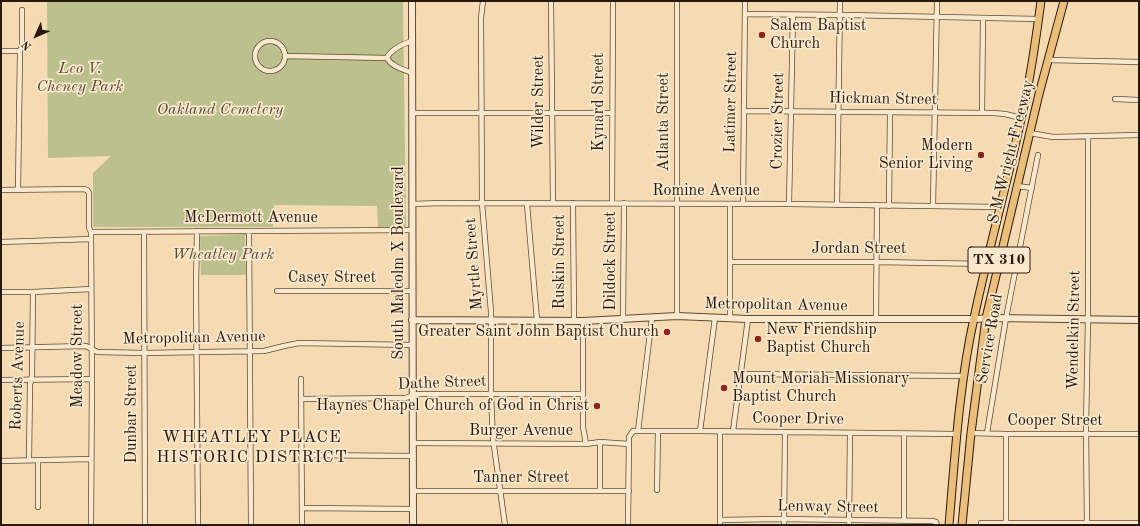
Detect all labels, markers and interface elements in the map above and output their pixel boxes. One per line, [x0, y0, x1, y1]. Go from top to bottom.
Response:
north arrow [16, 16, 56, 56]
place label: Salem Baptist Church [770, 16, 866, 54]
marker: Salem Baptist Church [757, 30, 767, 40]
text: N [20, 38, 34, 52]
street label: Latimer Street [721, 51, 741, 153]
street label: Kynard Street [589, 53, 609, 151]
street label: Wilder Street [529, 55, 549, 149]
park label: Leo V. Cheney Park [37, 59, 123, 97]
street label: Atlanta Street [654, 72, 674, 172]
street label: Crozier Street [768, 72, 788, 170]
street label: S M Wright Freeway [984, 78, 1038, 226]
street label: Hickman Street [829, 88, 937, 110]
park label: Oakland Cemetery [157, 100, 283, 120]
place label: Modern Senior Living [879, 136, 973, 174]
marker: Modern Senior Living [976, 150, 986, 160]
street label: South Malcolm X Boulevard [389, 166, 409, 360]
street label: Romine Avenue [652, 181, 760, 201]
street label: McDermott Avenue [184, 208, 318, 228]
street label: Dildock Street [601, 211, 621, 311]
street label: Ruskin Street [550, 214, 570, 310]
street label: Myrtle Street [461, 217, 487, 311]
street label: Jordan Street [812, 239, 906, 259]
park label: Wheatley Park [172, 245, 274, 265]
road number: TX 310 [968, 247, 1030, 273]
street label: Casey Street [288, 268, 376, 288]
street label: Wendelkin Street [1063, 270, 1085, 390]
street label: Service Road [973, 292, 1007, 386]
street label: Metropolitan Avenue [704, 294, 848, 316]
street label: Meadow Street [68, 304, 88, 408]
place label: New Friendship Baptist Church [766, 320, 877, 358]
street label: Roberts Avenue [6, 321, 30, 431]
place label: Greater Saint John Baptist Church [418, 322, 659, 342]
street label: Metropolitan Avenue [122, 327, 266, 349]
marker: Greater Saint John Baptist Church [662, 327, 672, 337]
marker: New Friendship Baptist Church [753, 334, 763, 344]
street label: Dunbar Street [122, 364, 142, 464]
place label: Mount Moriah Missionary Baptist Church [732, 369, 909, 407]
street label: Dathe Street [397, 372, 487, 394]
marker: Mount Moriah Missionary Baptist Church [719, 383, 729, 393]
place label: Haynes Chapel Church of God in Christ [316, 396, 589, 416]
marker: Haynes Chapel Church of God in Christ [592, 401, 602, 411]
street label: Cooper Drive [752, 409, 844, 429]
street label: Cooper Street [1007, 411, 1103, 431]
street label: Burger Avenue [469, 421, 573, 441]
district label: WHEATLEY PLACE HISTORIC DISTRICT [156, 428, 348, 468]
street label: Tanner Street [473, 468, 569, 488]
street label: Lenway Street [777, 497, 879, 517]

